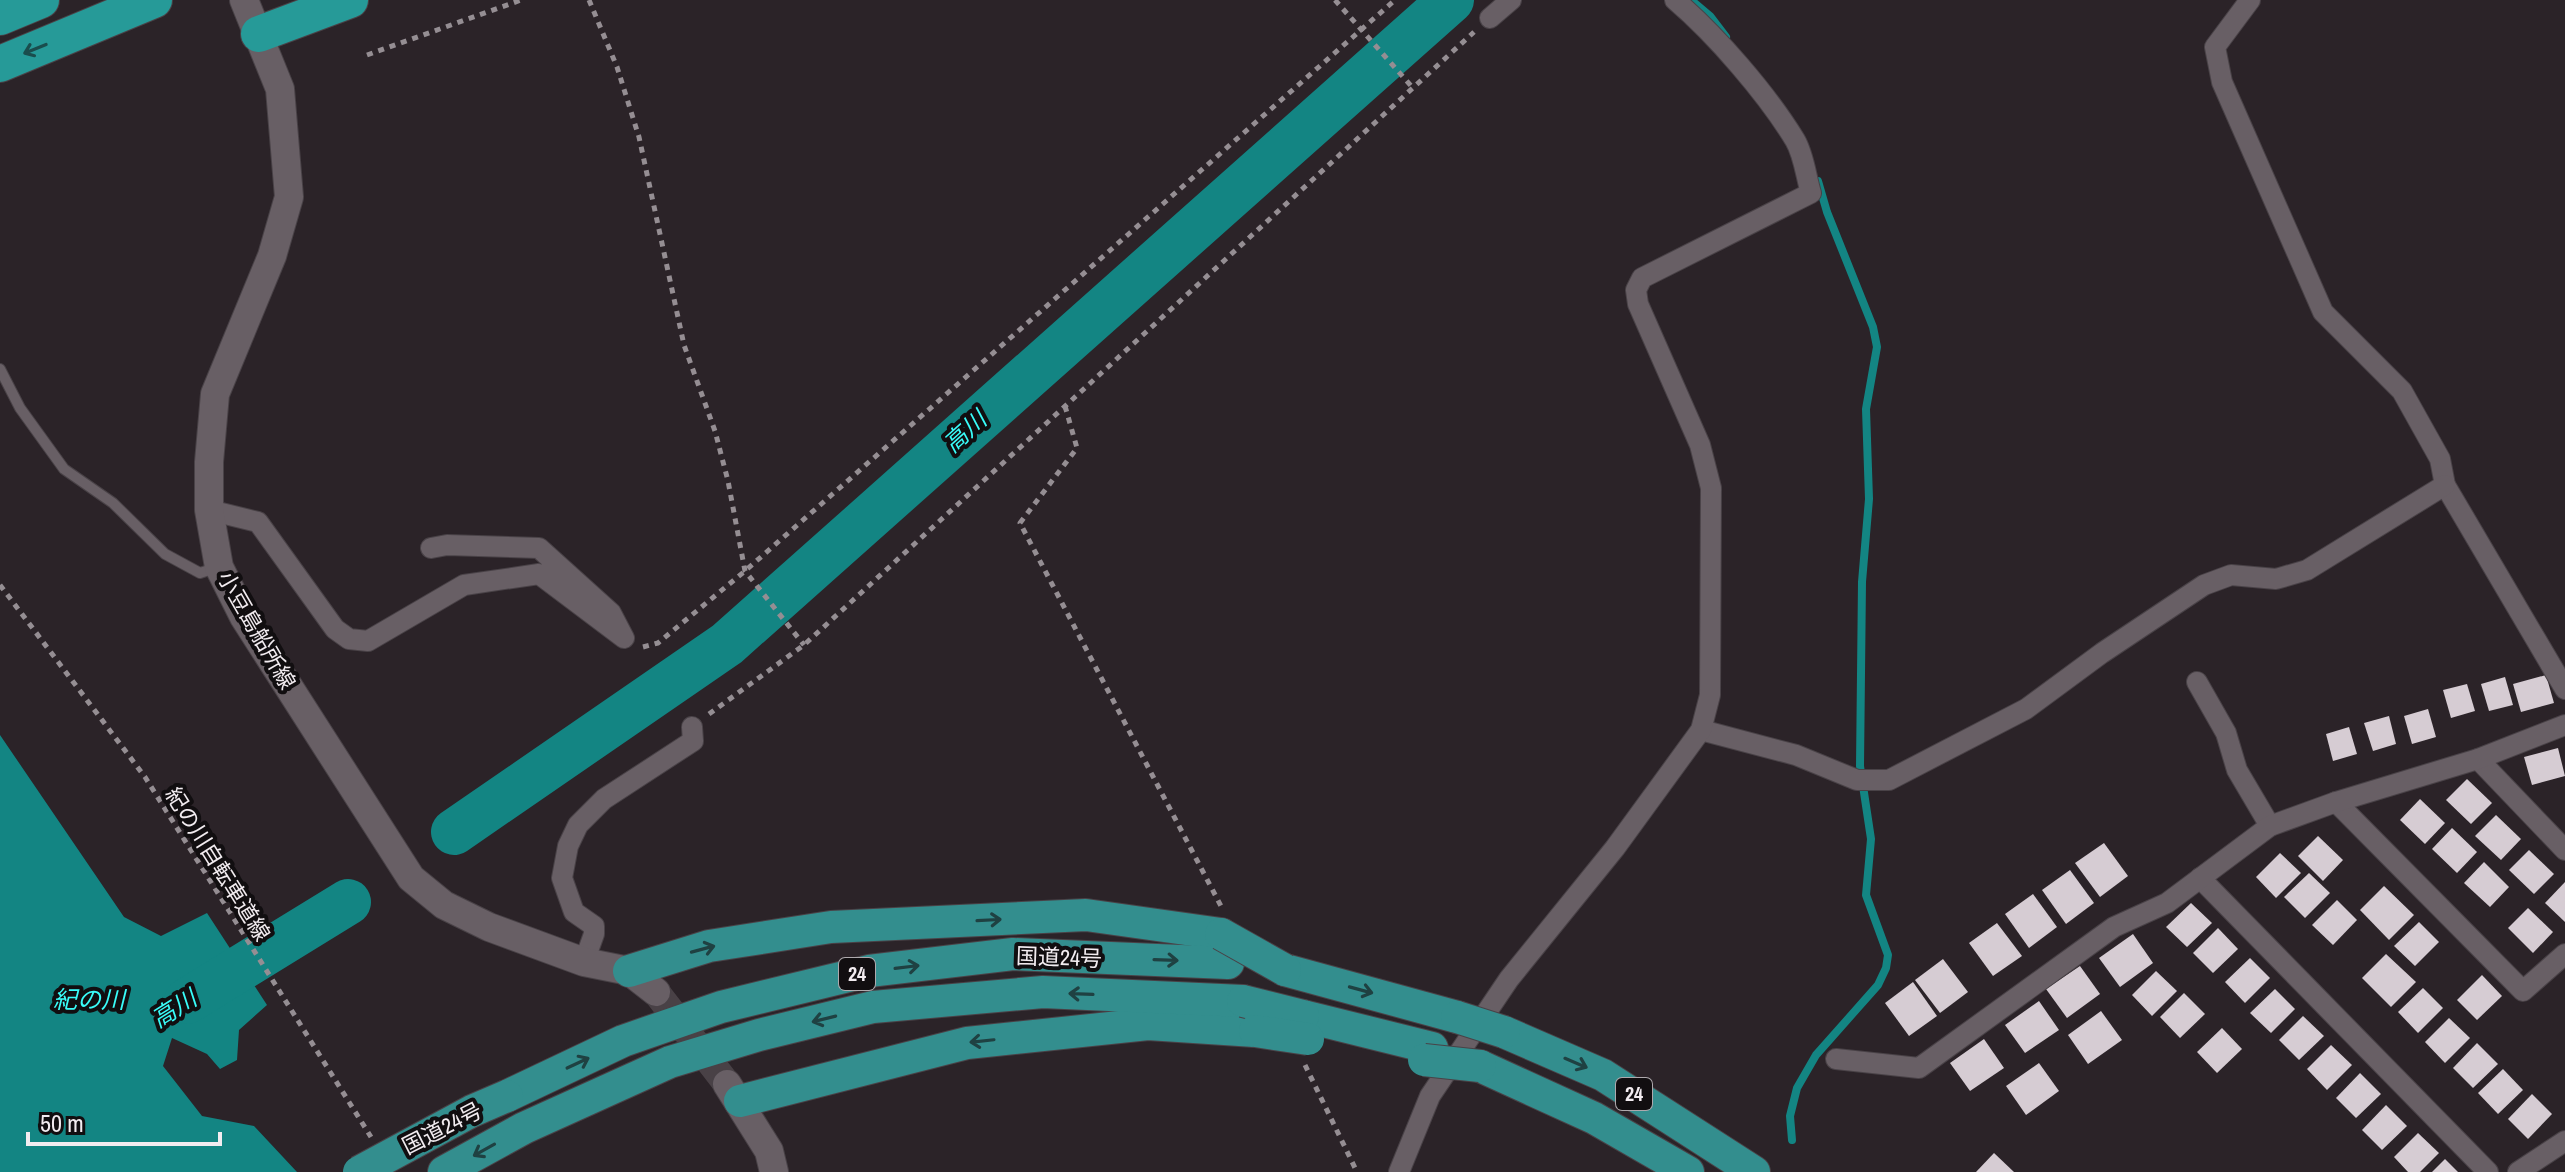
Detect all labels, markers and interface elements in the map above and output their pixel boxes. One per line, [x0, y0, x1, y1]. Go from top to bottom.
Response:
one-way arrow [23, 43, 48, 58]
water label: 高川 [936, 401, 995, 459]
street label: 小豆島船所線 [211, 565, 303, 695]
street label: 紀の川自転車道線 [159, 781, 277, 947]
one-way arrow [975, 912, 1002, 927]
one-way arrow [690, 940, 716, 955]
street label: 国道24号 [1015, 941, 1103, 973]
one-way arrow [1152, 953, 1179, 968]
road number: 24 [839, 958, 875, 990]
one-way arrow [893, 959, 919, 974]
water label: 高川 [145, 980, 205, 1034]
water label: 紀の川 [53, 983, 128, 1015]
one-way arrow [1347, 984, 1373, 999]
one-way arrow [1068, 986, 1095, 1001]
one-way arrow [811, 1013, 837, 1028]
one-way arrow [969, 1034, 996, 1049]
one-way arrow [565, 1055, 589, 1070]
one-way arrow [1563, 1057, 1588, 1072]
road number: 24 [1616, 1078, 1652, 1110]
street label: 国道24号 [397, 1095, 487, 1161]
scale bar [28, 1096, 220, 1146]
text: 50 m [40, 1107, 84, 1139]
one-way arrow [473, 1143, 497, 1158]

